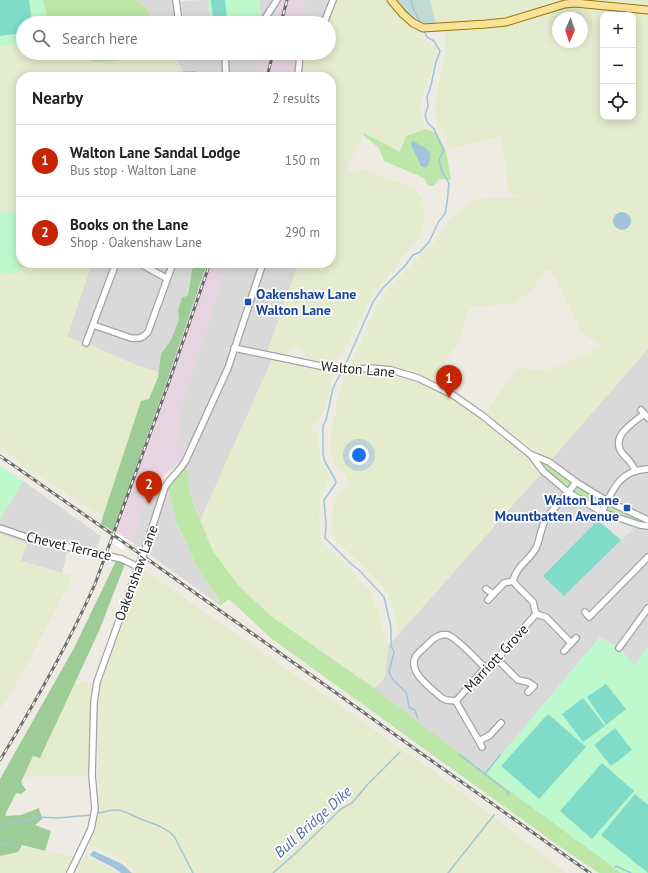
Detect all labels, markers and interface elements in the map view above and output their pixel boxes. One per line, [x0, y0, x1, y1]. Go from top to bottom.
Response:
north arrow [552, 12, 588, 48]
map controls [600, 12, 636, 120]
button: + [600, 12, 636, 48]
search box [16, 16, 336, 60]
icon: search [30, 27, 52, 49]
text: Search here [62, 29, 138, 48]
button: − [600, 48, 636, 84]
button: locate [600, 84, 636, 120]
text: Nearby [32, 87, 83, 109]
text: 2 results [272, 90, 320, 107]
text: Walton Lane Sandal Lodge [70, 143, 240, 162]
text: 1 [41, 152, 49, 169]
text: 150 m [285, 152, 320, 169]
text: Bus stop · Walton Lane [70, 162, 196, 179]
text: Books on the Lane [70, 215, 188, 234]
text: 2 [41, 224, 49, 241]
text: 290 m [285, 224, 320, 241]
text: Shop · Oakenshaw Lane [70, 234, 202, 251]
place label: Oakenshaw Lane Walton Lane [256, 285, 356, 319]
marker: Oakenshaw Lane Walton Lane [243, 297, 253, 307]
street label: Walton Lane [320, 357, 396, 381]
pin: 1 [436, 365, 462, 398]
your location [349, 445, 369, 465]
pin: 2 [136, 471, 162, 504]
place label: Walton Lane Mountbatten Avenue [495, 491, 619, 525]
marker: Walton Lane Mountbatten Avenue [622, 503, 632, 513]
street label: Oakenshaw Lane [110, 523, 162, 623]
street label: Chevet Terrace [25, 527, 113, 565]
street label: Marriott Grove [460, 620, 532, 696]
water label: Bull Bridge Dike [270, 782, 355, 861]

